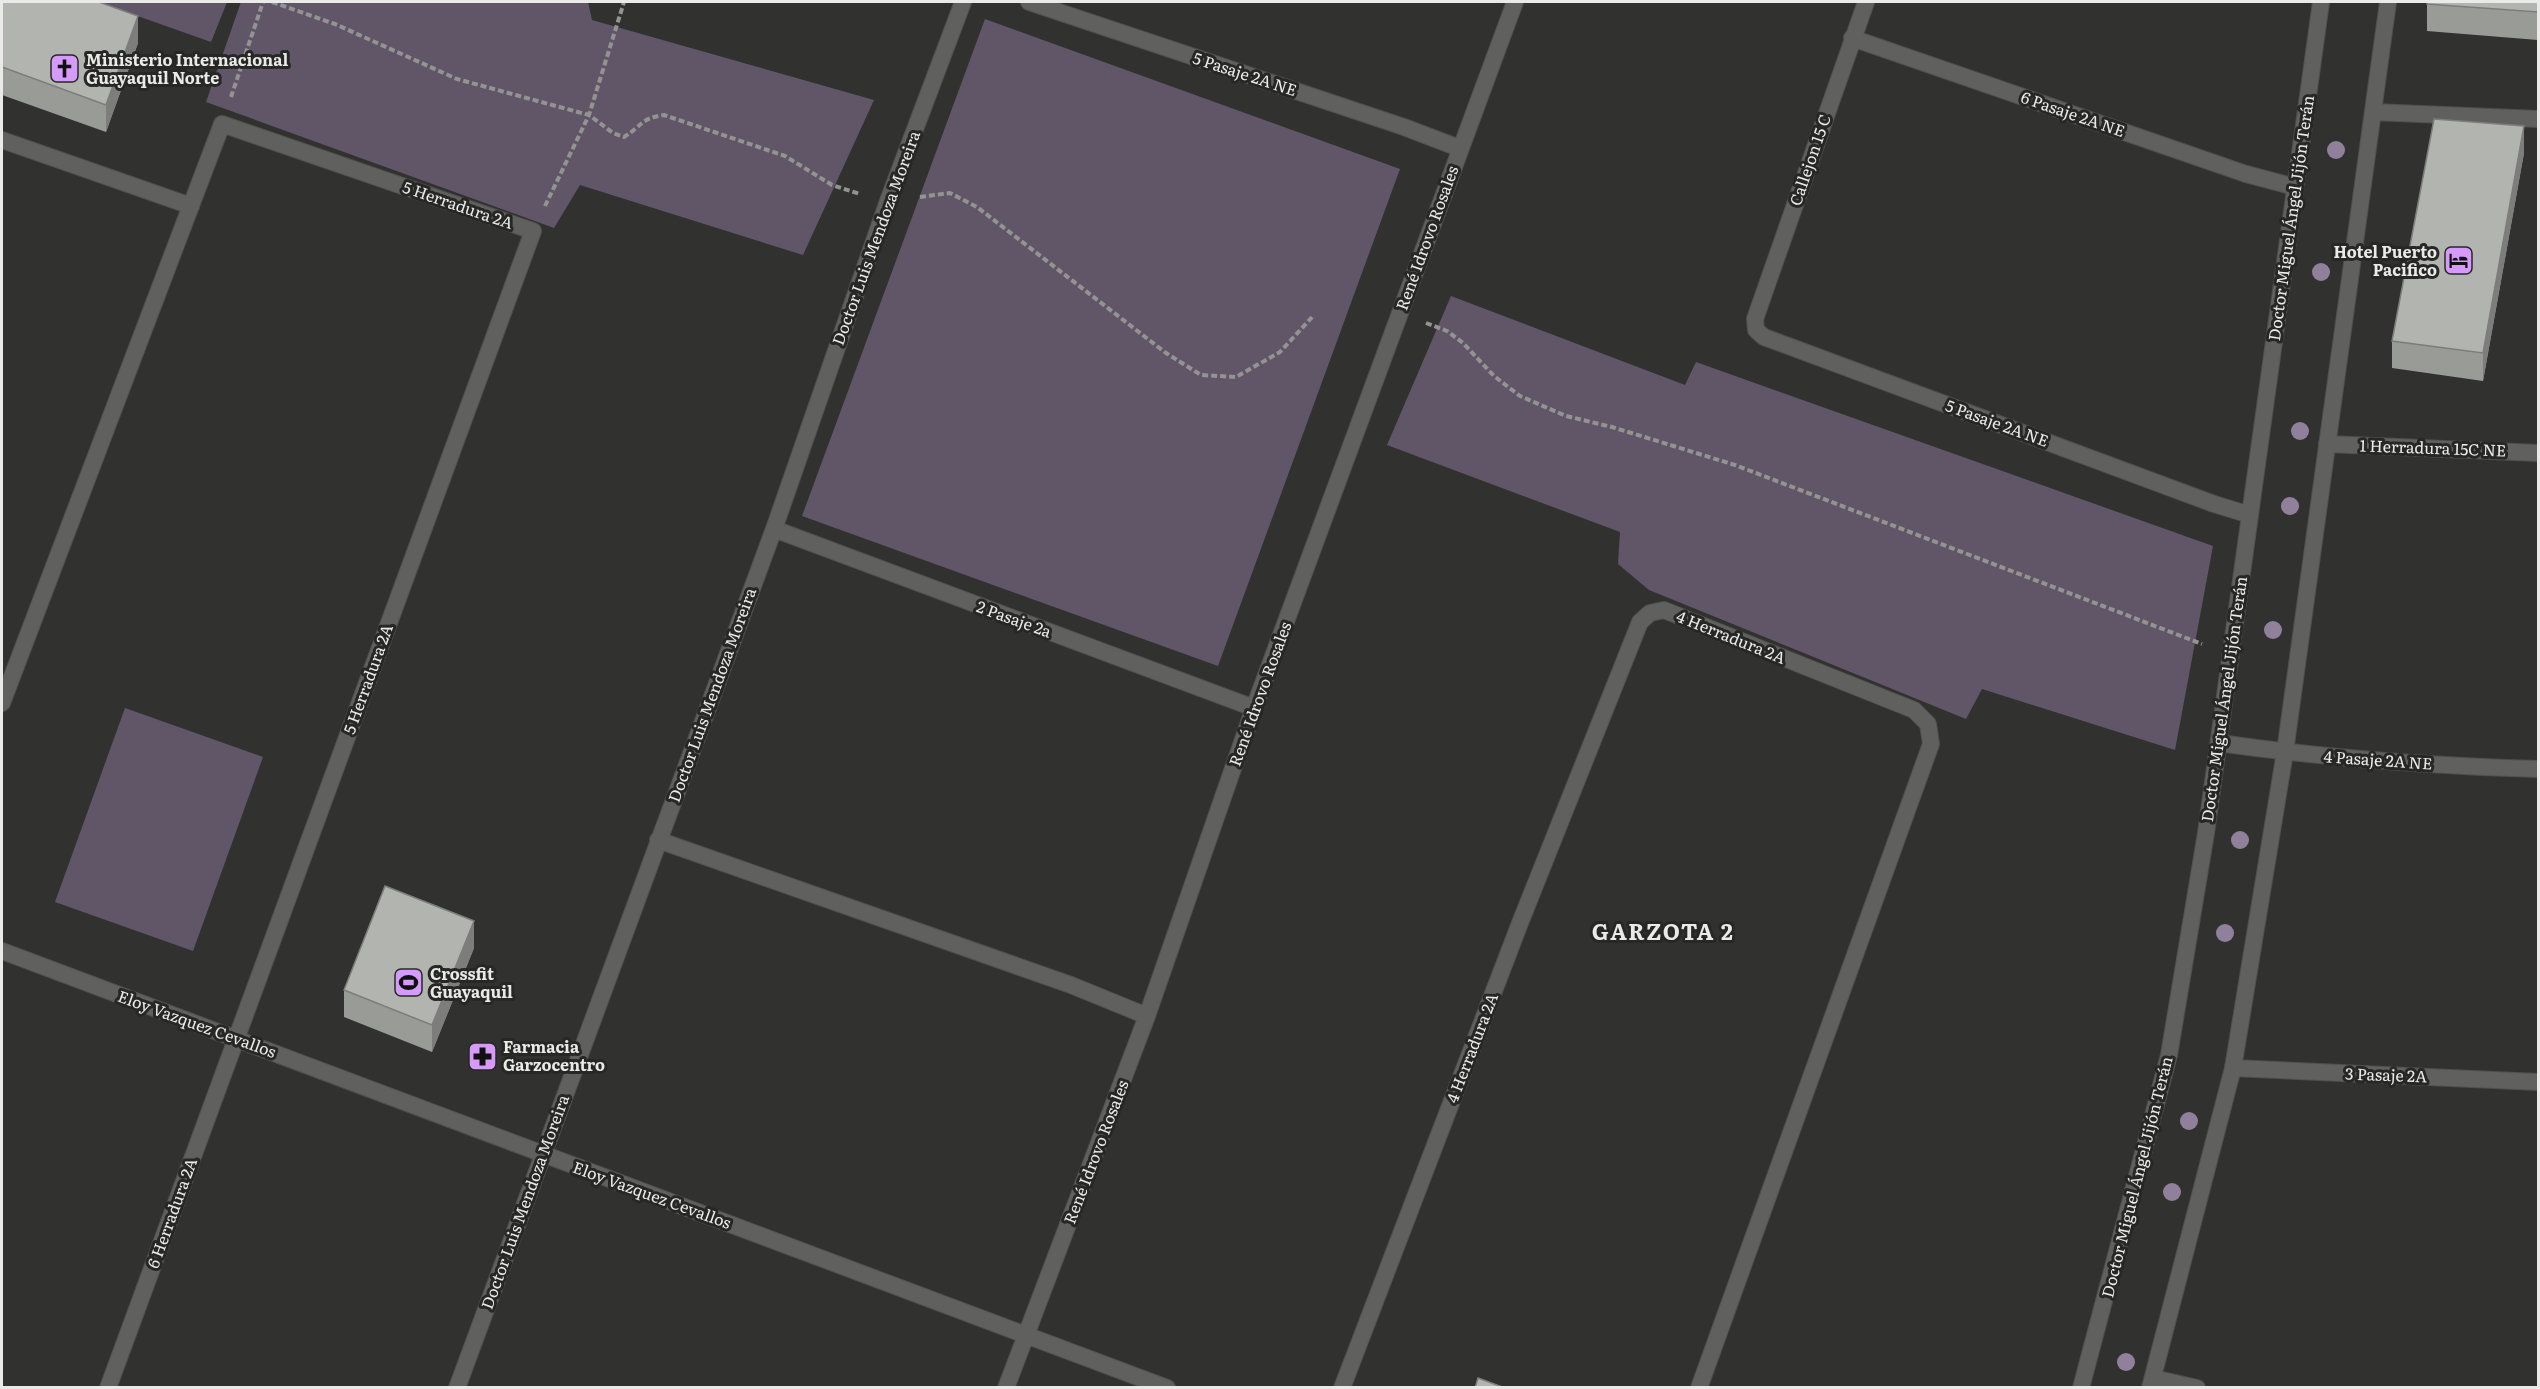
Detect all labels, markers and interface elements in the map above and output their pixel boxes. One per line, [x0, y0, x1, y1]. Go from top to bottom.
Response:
street label: 5 Pasaje 2A NE [1190, 45, 1300, 101]
place label: Ministerio Internacional Guayaquil Norte [86, 47, 288, 89]
church icon: Ministerio Internacional Guayaquil Norte [49, 53, 81, 85]
street label: 6 Pasaje 2A NE [2018, 84, 2129, 142]
street label: Doctor Miguel Ángel Jijón Terán [2261, 93, 2319, 342]
street label: Callejon 15 C [1782, 111, 1836, 209]
street label: Doctor Luis Mendoza Moreira [825, 127, 925, 348]
street label: René Idrovo Rosales [1389, 162, 1463, 313]
street label: 5 Herradura 2A [400, 174, 517, 234]
place label: Hotel Puerto Pacifico [2333, 239, 2437, 281]
hotel icon: Hotel Puerto Pacifico [2442, 245, 2474, 277]
street label: 5 Pasaje 2A NE [1942, 392, 2052, 452]
street label: 1 Herradura 15C NE [2359, 432, 2507, 462]
street label: Doctor Miguel Ángel Jijón Terán [2194, 574, 2252, 823]
street label: Doctor Luis Mendoza Moreira [661, 584, 761, 805]
street label: 2 Pasaje 2a [973, 593, 1056, 643]
street label: 4 Herradura 2A [1673, 603, 1790, 669]
street label: René Idrovo Rosales [1222, 618, 1296, 769]
street label: 5 Herradura 2A [336, 620, 398, 737]
street label: 4 Pasaje 2A NE [2323, 743, 2433, 775]
district label: GARZOTA 2 [1592, 914, 1734, 947]
place label: Crossfit Guayaquil [430, 961, 513, 1003]
sports icon: Crossfit Guayaquil [393, 967, 425, 999]
street label: Eloy Vazquez Cevallos [115, 983, 280, 1063]
street label: 4 Herradura 2A [1439, 989, 1503, 1106]
place label: Farmacia Garzocentro [503, 1034, 605, 1076]
pharmacy icon: Farmacia Garzocentro [466, 1040, 498, 1072]
street label: Doctor Miguel Ángel Jijón Terán [2094, 1053, 2178, 1300]
street label: 3 Pasaje 2A [2345, 1061, 2428, 1087]
street label: René Idrovo Rosales [1057, 1076, 1134, 1227]
street label: Doctor Luis Mendoza Moreira [474, 1091, 574, 1312]
street label: 6 Herradura 2A [140, 1154, 202, 1271]
street label: Eloy Vazquez Cevallos [570, 1154, 735, 1234]

